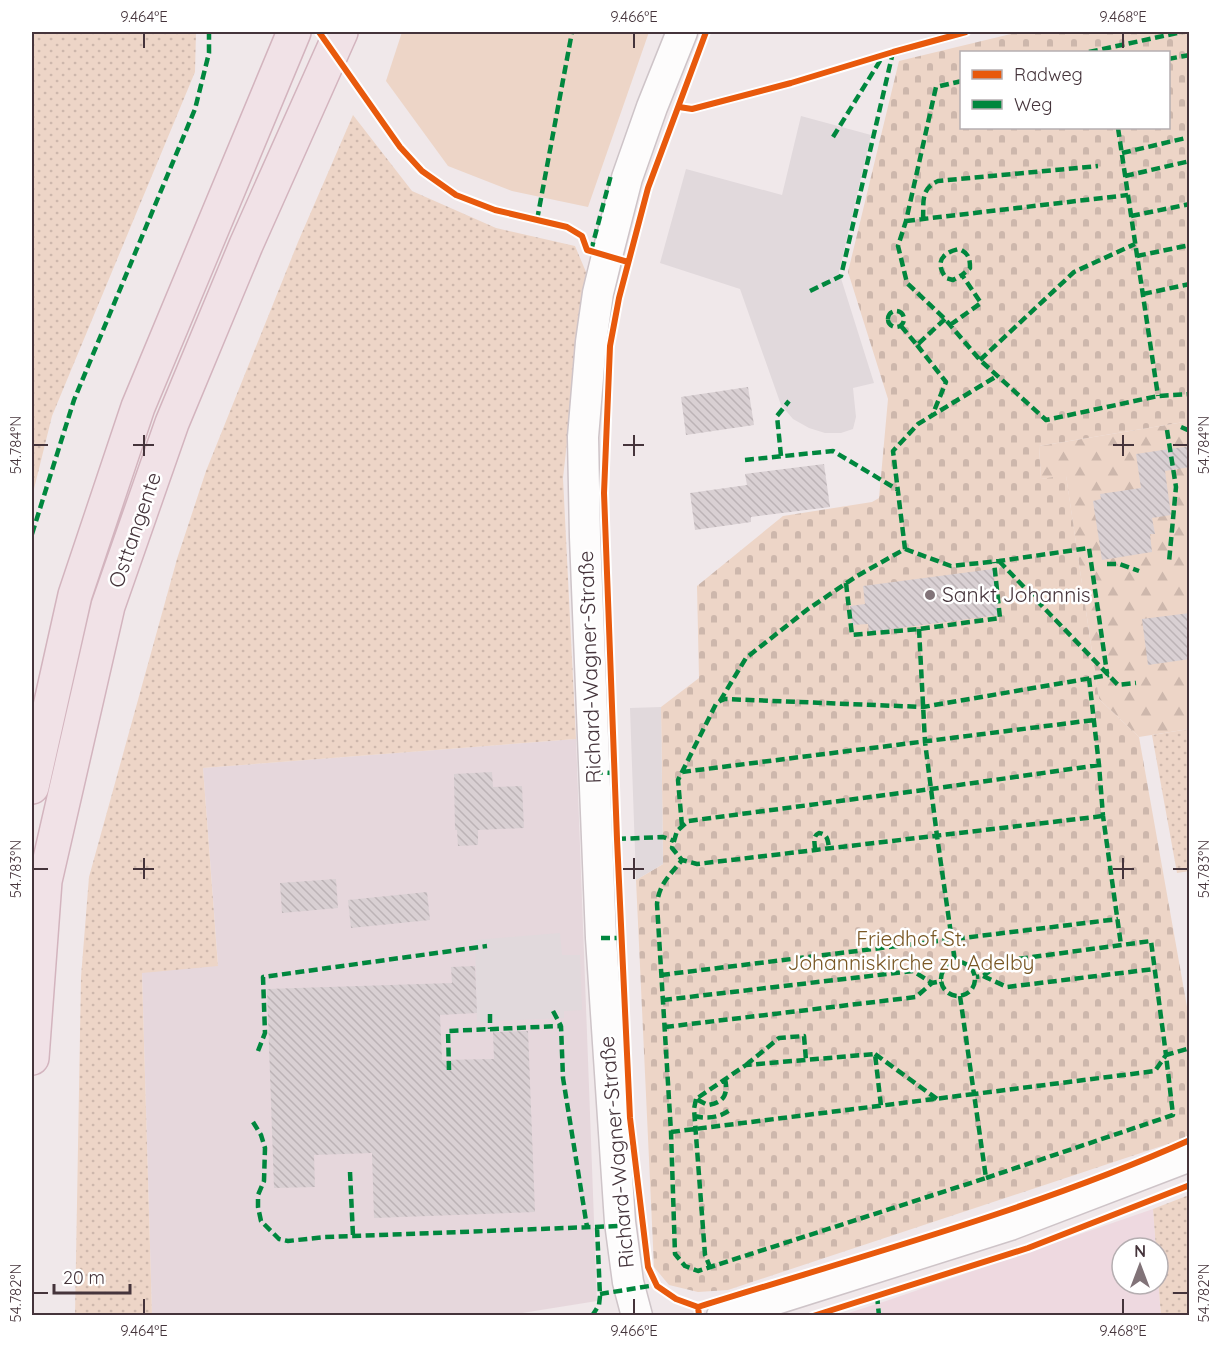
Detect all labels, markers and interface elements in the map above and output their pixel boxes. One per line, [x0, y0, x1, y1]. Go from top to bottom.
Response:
text: 9.464°E [120, 7, 168, 26]
text: 9.466°E [610, 7, 658, 26]
text: 9.468°E [1099, 7, 1147, 26]
legend [960, 51, 1170, 129]
text: Radweg [1014, 63, 1083, 86]
text: Weg [1014, 93, 1052, 116]
text: 54.784°N [6, 416, 25, 474]
text: 54.784°N [1194, 416, 1213, 474]
street label: Osttangente [102, 468, 166, 591]
street label: Richard-Wagner-Straße [572, 550, 606, 784]
place label: Sankt Johannis [942, 581, 1091, 607]
marker: Sankt Johannis [923, 588, 937, 602]
text: 54.783°N [6, 840, 25, 898]
text: 54.783°N [1194, 840, 1213, 898]
park label: Friedhof St. Johanniskirche zu Adelby [787, 925, 1035, 975]
street label: Richard-Wagner-Straße [593, 1035, 639, 1269]
north arrow [1110, 1236, 1170, 1296]
text: N [1134, 1241, 1146, 1261]
scale bar [54, 1257, 130, 1295]
text: 54.782°N [6, 1264, 25, 1322]
text: 54.782°N [1194, 1264, 1213, 1322]
text: 20 m [63, 1266, 105, 1289]
text: 9.464°E [120, 1321, 168, 1340]
text: 9.466°E [610, 1321, 658, 1340]
text: 9.468°E [1099, 1321, 1147, 1340]

